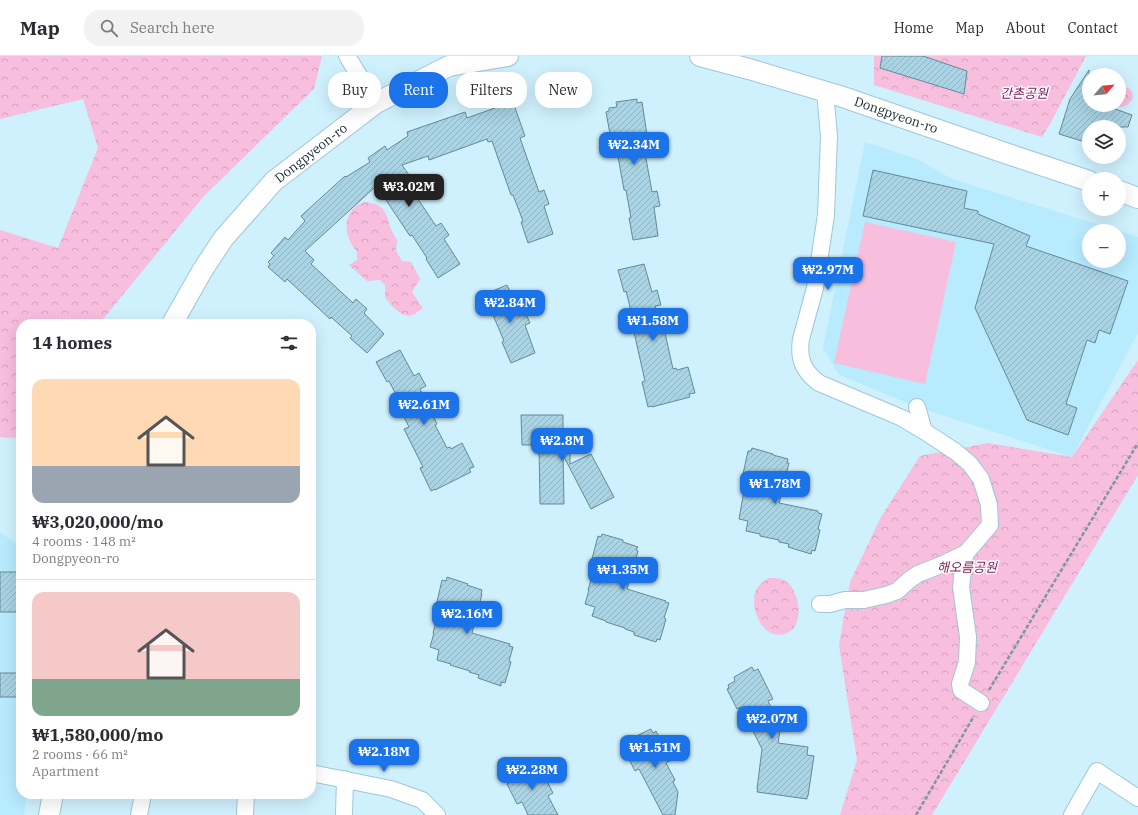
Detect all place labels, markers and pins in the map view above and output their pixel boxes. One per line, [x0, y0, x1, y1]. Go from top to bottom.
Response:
pin: ₩2.34M [601, 132, 667, 166]
pin: ₩3.02M [376, 174, 442, 208]
pin: ₩2.97M [795, 257, 861, 291]
pin: ₩2.84M [477, 290, 543, 324]
pin: ₩1.58M [620, 308, 686, 342]
pin: ₩2.61M [391, 392, 457, 426]
pin: ₩2.8M [534, 428, 590, 462]
pin: ₩1.78M [742, 471, 808, 505]
pin: ₩1.35M [590, 557, 656, 591]
pin: ₩2.16M [434, 601, 500, 635]
pin: ₩2.07M [739, 706, 805, 740]
pin: ₩1.51M [622, 735, 688, 769]
pin: ₩2.18M [351, 739, 417, 773]
pin: ₩2.28M [499, 757, 565, 791]

